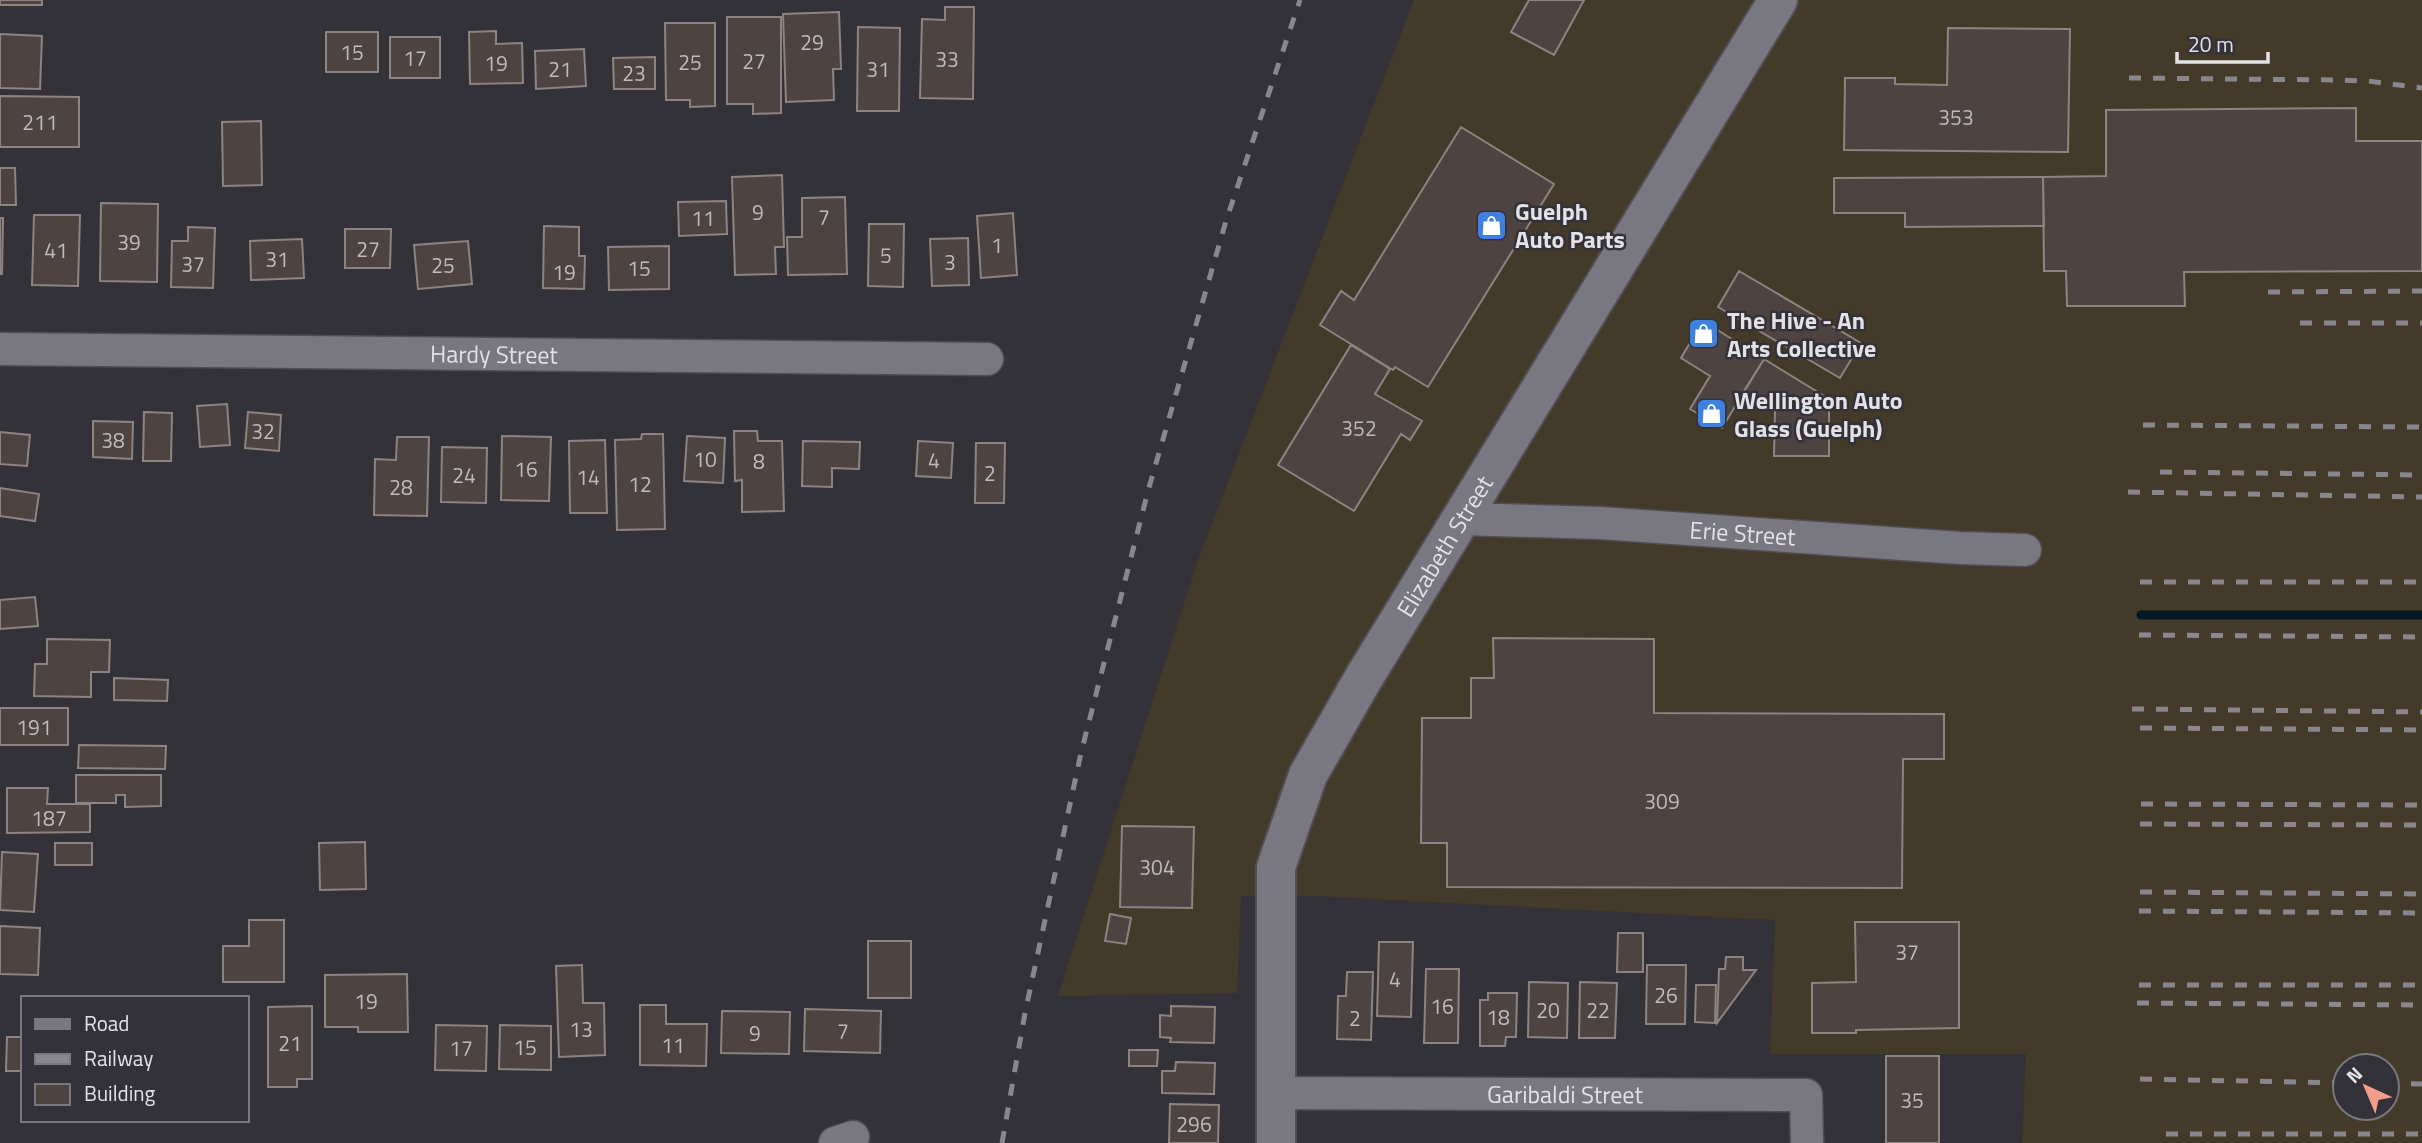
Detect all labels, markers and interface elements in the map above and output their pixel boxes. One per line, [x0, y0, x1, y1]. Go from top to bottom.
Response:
scale bar [2177, 21, 2268, 65]
house number: 29 [800, 26, 824, 58]
text: 20 m [2188, 28, 2234, 60]
house number: 15 [340, 36, 364, 68]
house number: 17 [403, 42, 427, 74]
house number: 33 [935, 43, 959, 75]
house number: 27 [742, 45, 766, 77]
house number: 25 [678, 46, 702, 78]
house number: 19 [484, 47, 508, 79]
house number: 21 [548, 53, 572, 85]
house number: 31 [866, 53, 890, 85]
house number: 23 [622, 57, 646, 89]
house number: 353 [1938, 101, 1974, 133]
house number: 211 [22, 106, 58, 138]
place label: Guelph Auto Parts [1515, 193, 1625, 257]
house number: 9 [752, 196, 764, 228]
house number: 7 [818, 201, 830, 233]
house number: 11 [691, 202, 715, 234]
shop icon: Guelph Auto Parts [1475, 208, 1509, 242]
house number: 39 [117, 226, 141, 258]
house number: 1 [991, 229, 1003, 261]
house number: 27 [356, 233, 380, 265]
house number: 41 [44, 234, 68, 266]
house number: 5 [880, 239, 892, 271]
house number: 31 [265, 243, 289, 275]
house number: 3 [944, 246, 956, 278]
house number: 37 [181, 248, 205, 280]
house number: 25 [431, 249, 455, 281]
house number: 15 [627, 252, 651, 284]
house number: 19 [552, 256, 576, 288]
place label: The Hive - An Arts Collective [1727, 302, 1876, 366]
shop icon: The Hive - An Arts Collective [1687, 317, 1721, 351]
street label: Hardy Street [430, 335, 559, 373]
place label: Wellington Auto Glass (Guelph) [1734, 382, 1903, 446]
shop icon: Wellington Auto Glass (Guelph) [1694, 397, 1728, 431]
house number: 352 [1341, 412, 1377, 444]
house number: 32 [251, 415, 275, 447]
house number: 38 [101, 424, 125, 456]
house number: 10 [693, 443, 717, 475]
house number: 4 [928, 444, 940, 476]
house number: 8 [753, 445, 765, 477]
house number: 16 [514, 453, 538, 485]
house number: 2 [984, 457, 996, 489]
house number: 24 [452, 459, 476, 491]
house number: 14 [576, 461, 600, 493]
house number: 12 [628, 468, 652, 500]
street label: Elizabeth Street [1387, 468, 1502, 624]
house number: 28 [389, 471, 413, 503]
street label: Erie Street [1688, 511, 1797, 555]
house number: 191 [16, 711, 52, 743]
house number: 309 [1644, 785, 1680, 817]
house number: 187 [31, 802, 67, 834]
house number: 304 [1139, 851, 1175, 883]
house number: 37 [1895, 936, 1919, 968]
house number: 4 [1389, 963, 1401, 995]
house number: 26 [1654, 979, 1678, 1011]
house number: 19 [354, 985, 378, 1017]
house number: 16 [1430, 990, 1454, 1022]
house number: 20 [1536, 994, 1560, 1026]
house number: 22 [1586, 994, 1610, 1026]
legend [21, 996, 248, 1122]
house number: 18 [1486, 1001, 1510, 1033]
house number: 2 [1349, 1002, 1361, 1034]
text: Road [84, 1007, 129, 1039]
house number: 13 [569, 1013, 593, 1045]
house number: 7 [837, 1015, 849, 1047]
house number: 9 [749, 1017, 761, 1049]
house number: 21 [278, 1027, 302, 1059]
house number: 11 [661, 1029, 685, 1061]
house number: 15 [513, 1031, 537, 1063]
house number: 17 [449, 1032, 473, 1064]
text: Railway [84, 1042, 153, 1074]
north arrow [2331, 1052, 2401, 1122]
text: N [2339, 1059, 2369, 1089]
street label: Garibaldi Street [1487, 1076, 1644, 1112]
text: Building [84, 1077, 156, 1109]
house number: 35 [1900, 1084, 1924, 1116]
house number: 296 [1176, 1108, 1212, 1140]

